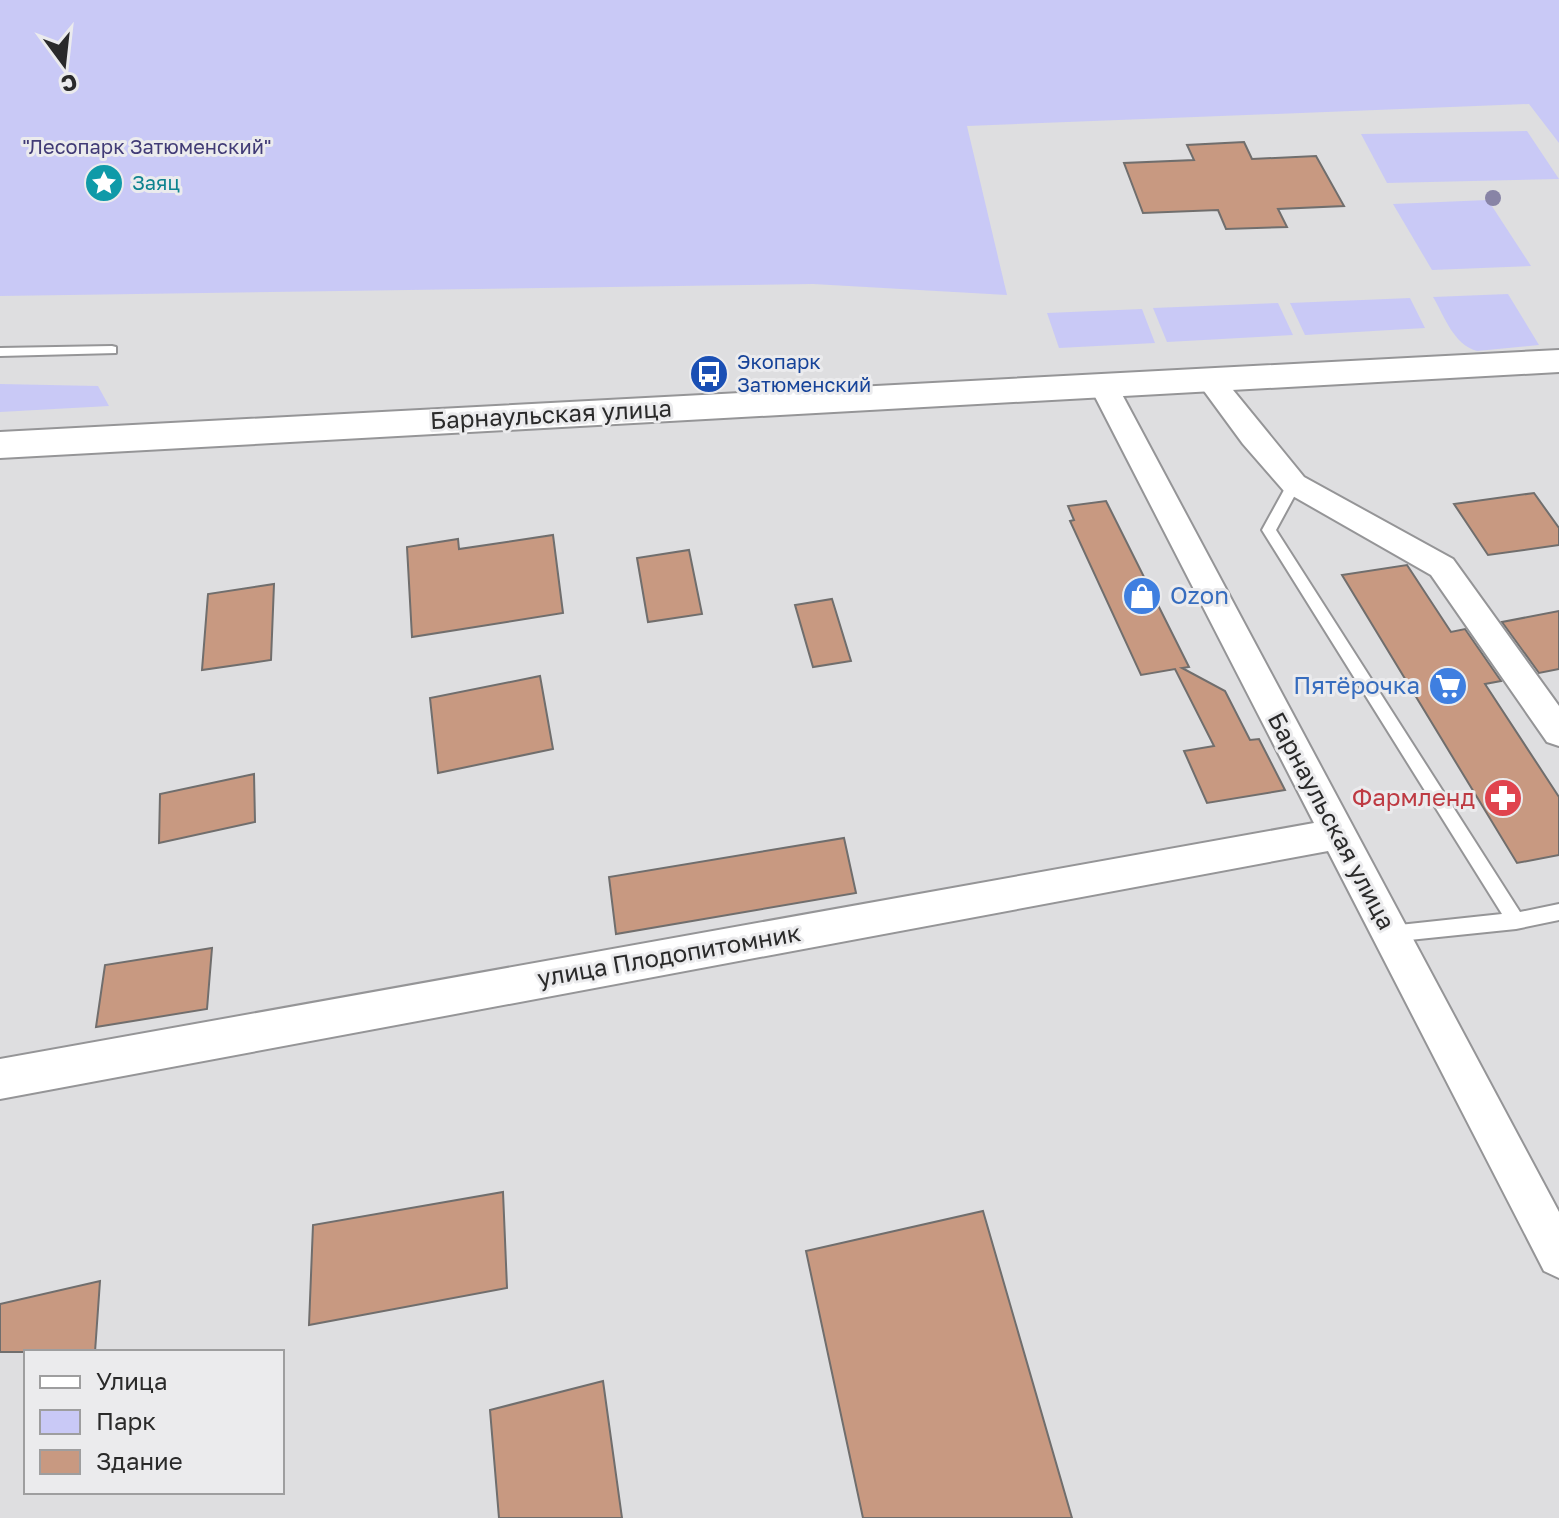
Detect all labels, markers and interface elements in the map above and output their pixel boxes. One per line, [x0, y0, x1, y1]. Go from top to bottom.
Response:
north arrow [24, 24, 104, 104]
text: С [58, 69, 80, 99]
park label: "Лесопарк Затюменский" [22, 134, 272, 158]
place icon: Заяц [83, 162, 125, 204]
place label: Заяц [132, 170, 180, 194]
place label: Экопарк Затюменский [737, 349, 871, 396]
bus stop icon: Экопарк Затюменский [688, 353, 730, 395]
street label: Барнаульская улица [429, 393, 673, 434]
shop icon: Ozon [1121, 575, 1163, 617]
place label: Ozon [1170, 580, 1229, 609]
supermarket icon: Пятёрочка [1427, 665, 1469, 707]
place label: Пятёрочка [1293, 670, 1420, 699]
street label: Барнаульская улица [1263, 707, 1402, 934]
pharmacy icon: Фармленд [1482, 777, 1524, 819]
place label: Фармленд [1352, 782, 1475, 811]
street label: улица Плодопитомник [535, 917, 803, 992]
legend [24, 1350, 284, 1494]
text: Улица [96, 1366, 168, 1395]
text: Парк [96, 1406, 156, 1435]
text: Здание [96, 1446, 183, 1475]

